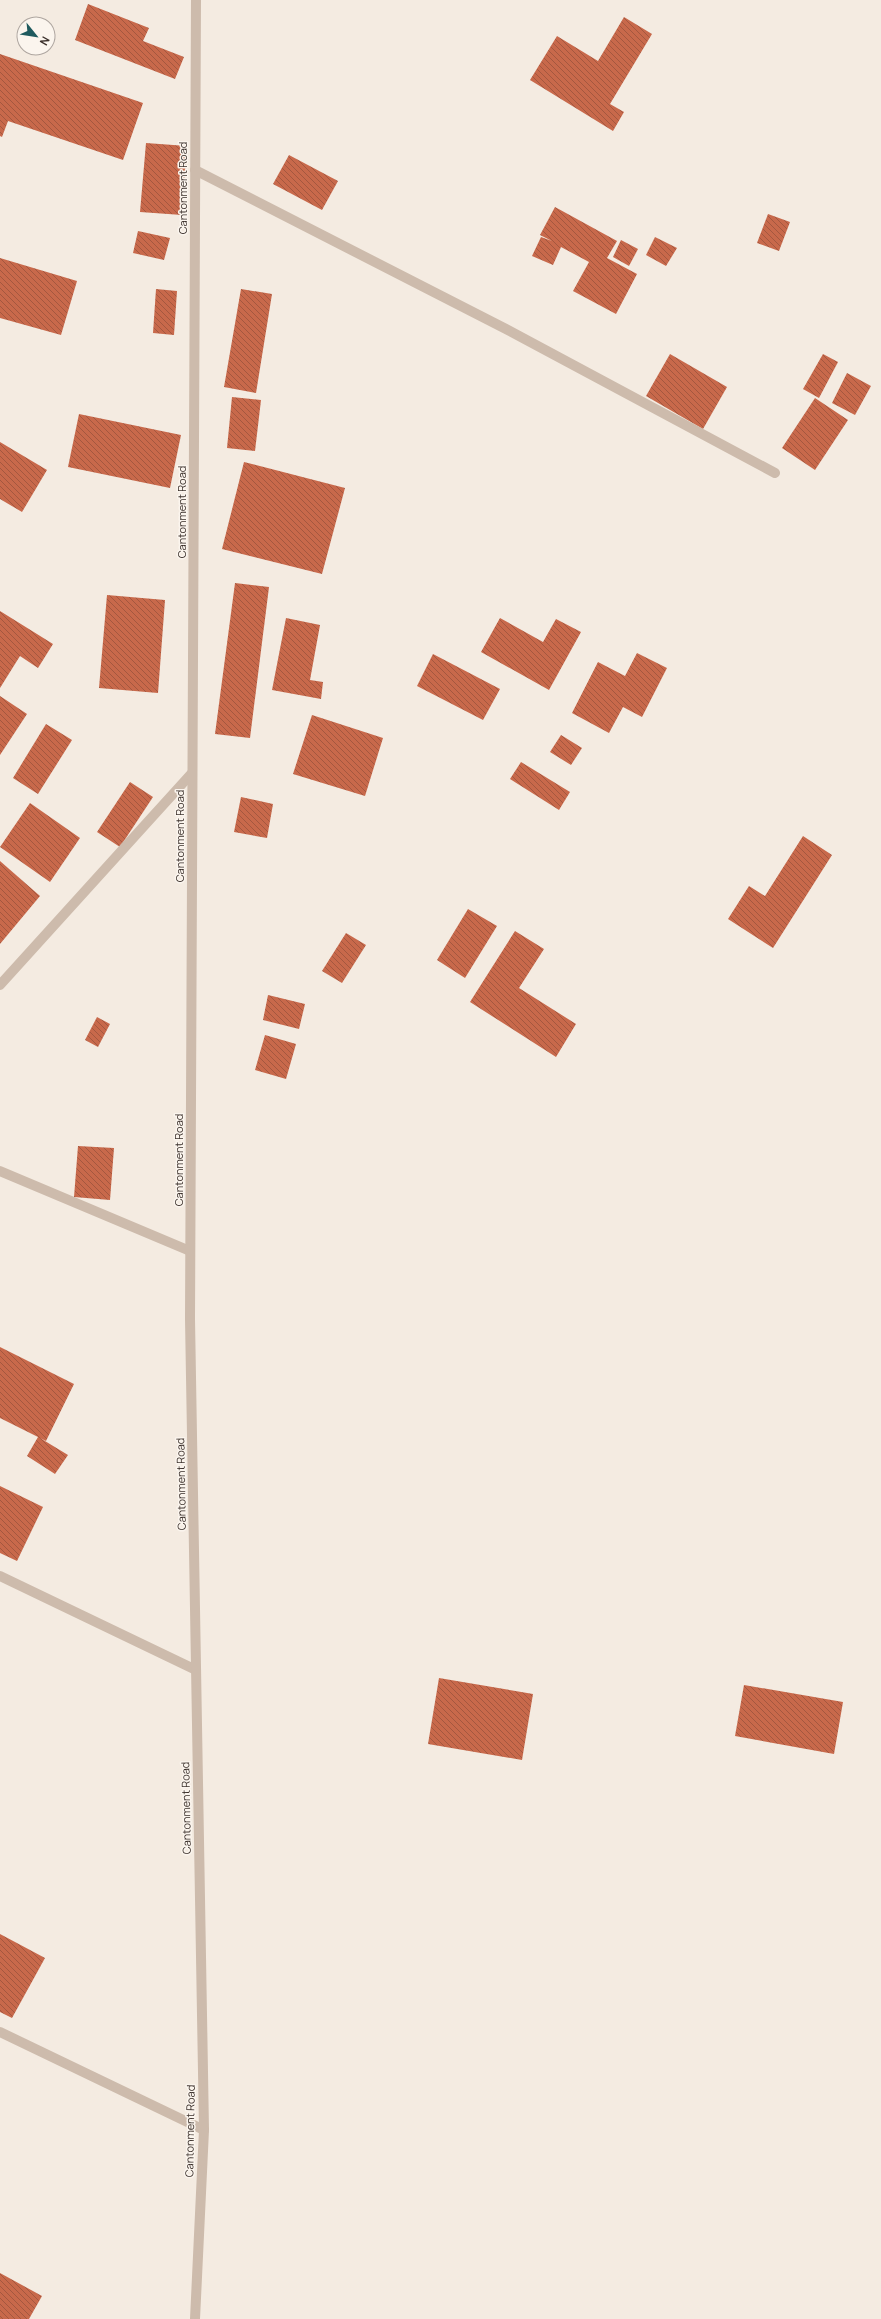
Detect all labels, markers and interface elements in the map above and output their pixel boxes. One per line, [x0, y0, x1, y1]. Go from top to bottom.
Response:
north arrow [16, 16, 56, 56]
text: N [37, 34, 54, 49]
street label: Cantonment Road [175, 142, 190, 234]
street label: Cantonment Road [174, 466, 189, 558]
street label: Cantonment Road [172, 790, 187, 882]
street label: Cantonment Road [171, 1114, 186, 1206]
street label: Cantonment Road [172, 1438, 189, 1530]
street label: Cantonment Road [177, 1762, 194, 1854]
street label: Cantonment Road [181, 2085, 198, 2177]

